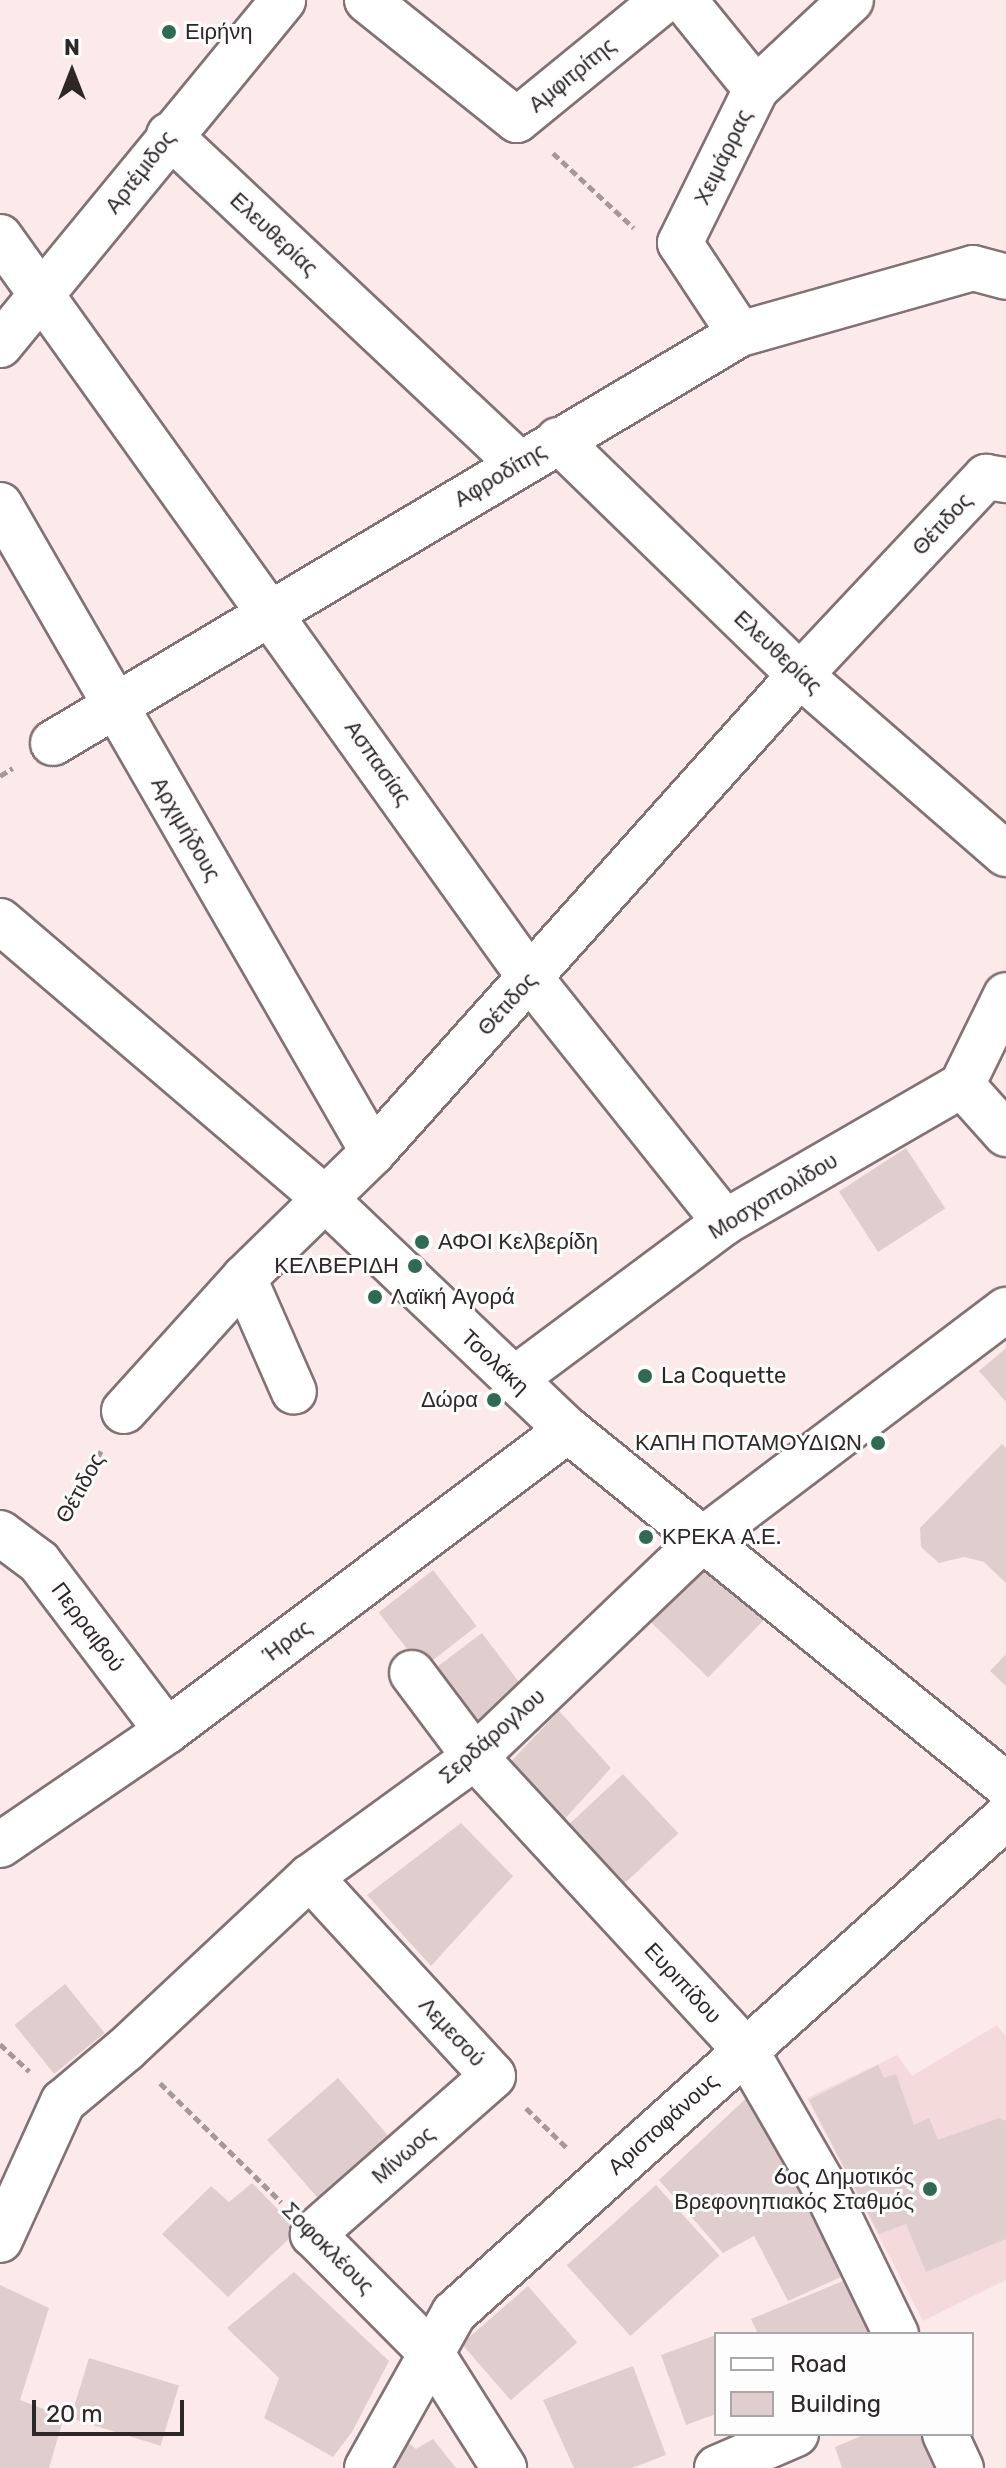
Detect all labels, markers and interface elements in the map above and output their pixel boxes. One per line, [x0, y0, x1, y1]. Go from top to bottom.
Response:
place label: Ειρήνη [185, 19, 253, 45]
marker: Ειρήνη [160, 23, 178, 41]
north arrow [32, 32, 112, 112]
street label: Αμφιτρίτης [523, 32, 621, 118]
text: N [64, 34, 80, 61]
street label: Χειμάρρας [689, 105, 757, 209]
street label: Αρτέμιδος [99, 125, 181, 219]
street label: Ελευθερίας [225, 187, 323, 281]
street label: Αφροδίτης [449, 437, 551, 513]
street label: Θέτιδος [907, 487, 977, 561]
street label: Ελευθερίας [729, 605, 827, 699]
street label: Ασπασίας [339, 715, 417, 811]
street label: Αρχιμήδους [146, 772, 226, 886]
street label: Θέτιδος [472, 967, 542, 1041]
street label: Μοσχοπολίδου [704, 1147, 842, 1245]
place label: ΑΦΟΙ Κελβερίδη [438, 1229, 598, 1255]
marker: ΑΦΟΙ Κελβερίδη [413, 1233, 431, 1251]
place label: ΚΕΛΒΕΡΙΔΗ [274, 1253, 399, 1279]
marker: ΚΕΛΒΕΡΙΔΗ [406, 1257, 424, 1275]
place label: Λαϊκή Αγορά [391, 1284, 515, 1310]
marker: Λαϊκή Αγορά [366, 1288, 384, 1306]
street label: Τσολάκη [456, 1324, 534, 1400]
place label: La Coquette [661, 1363, 786, 1389]
marker: La Coquette [636, 1367, 654, 1385]
place label: Δώρα [421, 1387, 478, 1413]
marker: Δώρα [485, 1391, 503, 1409]
place label: ΚΑΠΗ ΠΟΤΑΜΟΥΔΙΩΝ [635, 1430, 862, 1456]
marker: ΚΑΠΗ ΠΟΤΑΜΟΥΔΙΩΝ [869, 1434, 887, 1452]
street label: Θέτιδος [50, 1449, 110, 1527]
place label: ΚΡΕΚΑ Α.Ε. [662, 1524, 781, 1550]
marker: ΚΡΕΚΑ Α.Ε. [637, 1528, 655, 1546]
street label: Περραιβού [46, 1577, 130, 1677]
street label: Ήρας [257, 1614, 317, 1668]
street label: Σερδάρογλου [434, 1683, 550, 1789]
street label: Ευριπίδου [639, 1937, 727, 2029]
street label: Λεμεσού [413, 1992, 491, 2072]
street label: Αριστοφάνους [602, 2068, 724, 2180]
street label: Μίνωος [366, 2121, 440, 2189]
place label: 6ος Δημοτικός Βρεφονηπιακός Σταθμός [674, 2163, 914, 2214]
marker: 6ος Δημοτικός Βρεφονηπιακός Σταθμός [921, 2180, 939, 2198]
street label: Σοφοκλέους [277, 2197, 379, 2299]
legend [714, 2332, 974, 2436]
text: Road [790, 2350, 847, 2378]
scale bar [36, 2384, 188, 2434]
text: Building [790, 2390, 881, 2418]
text: 20 m [46, 2400, 103, 2428]

